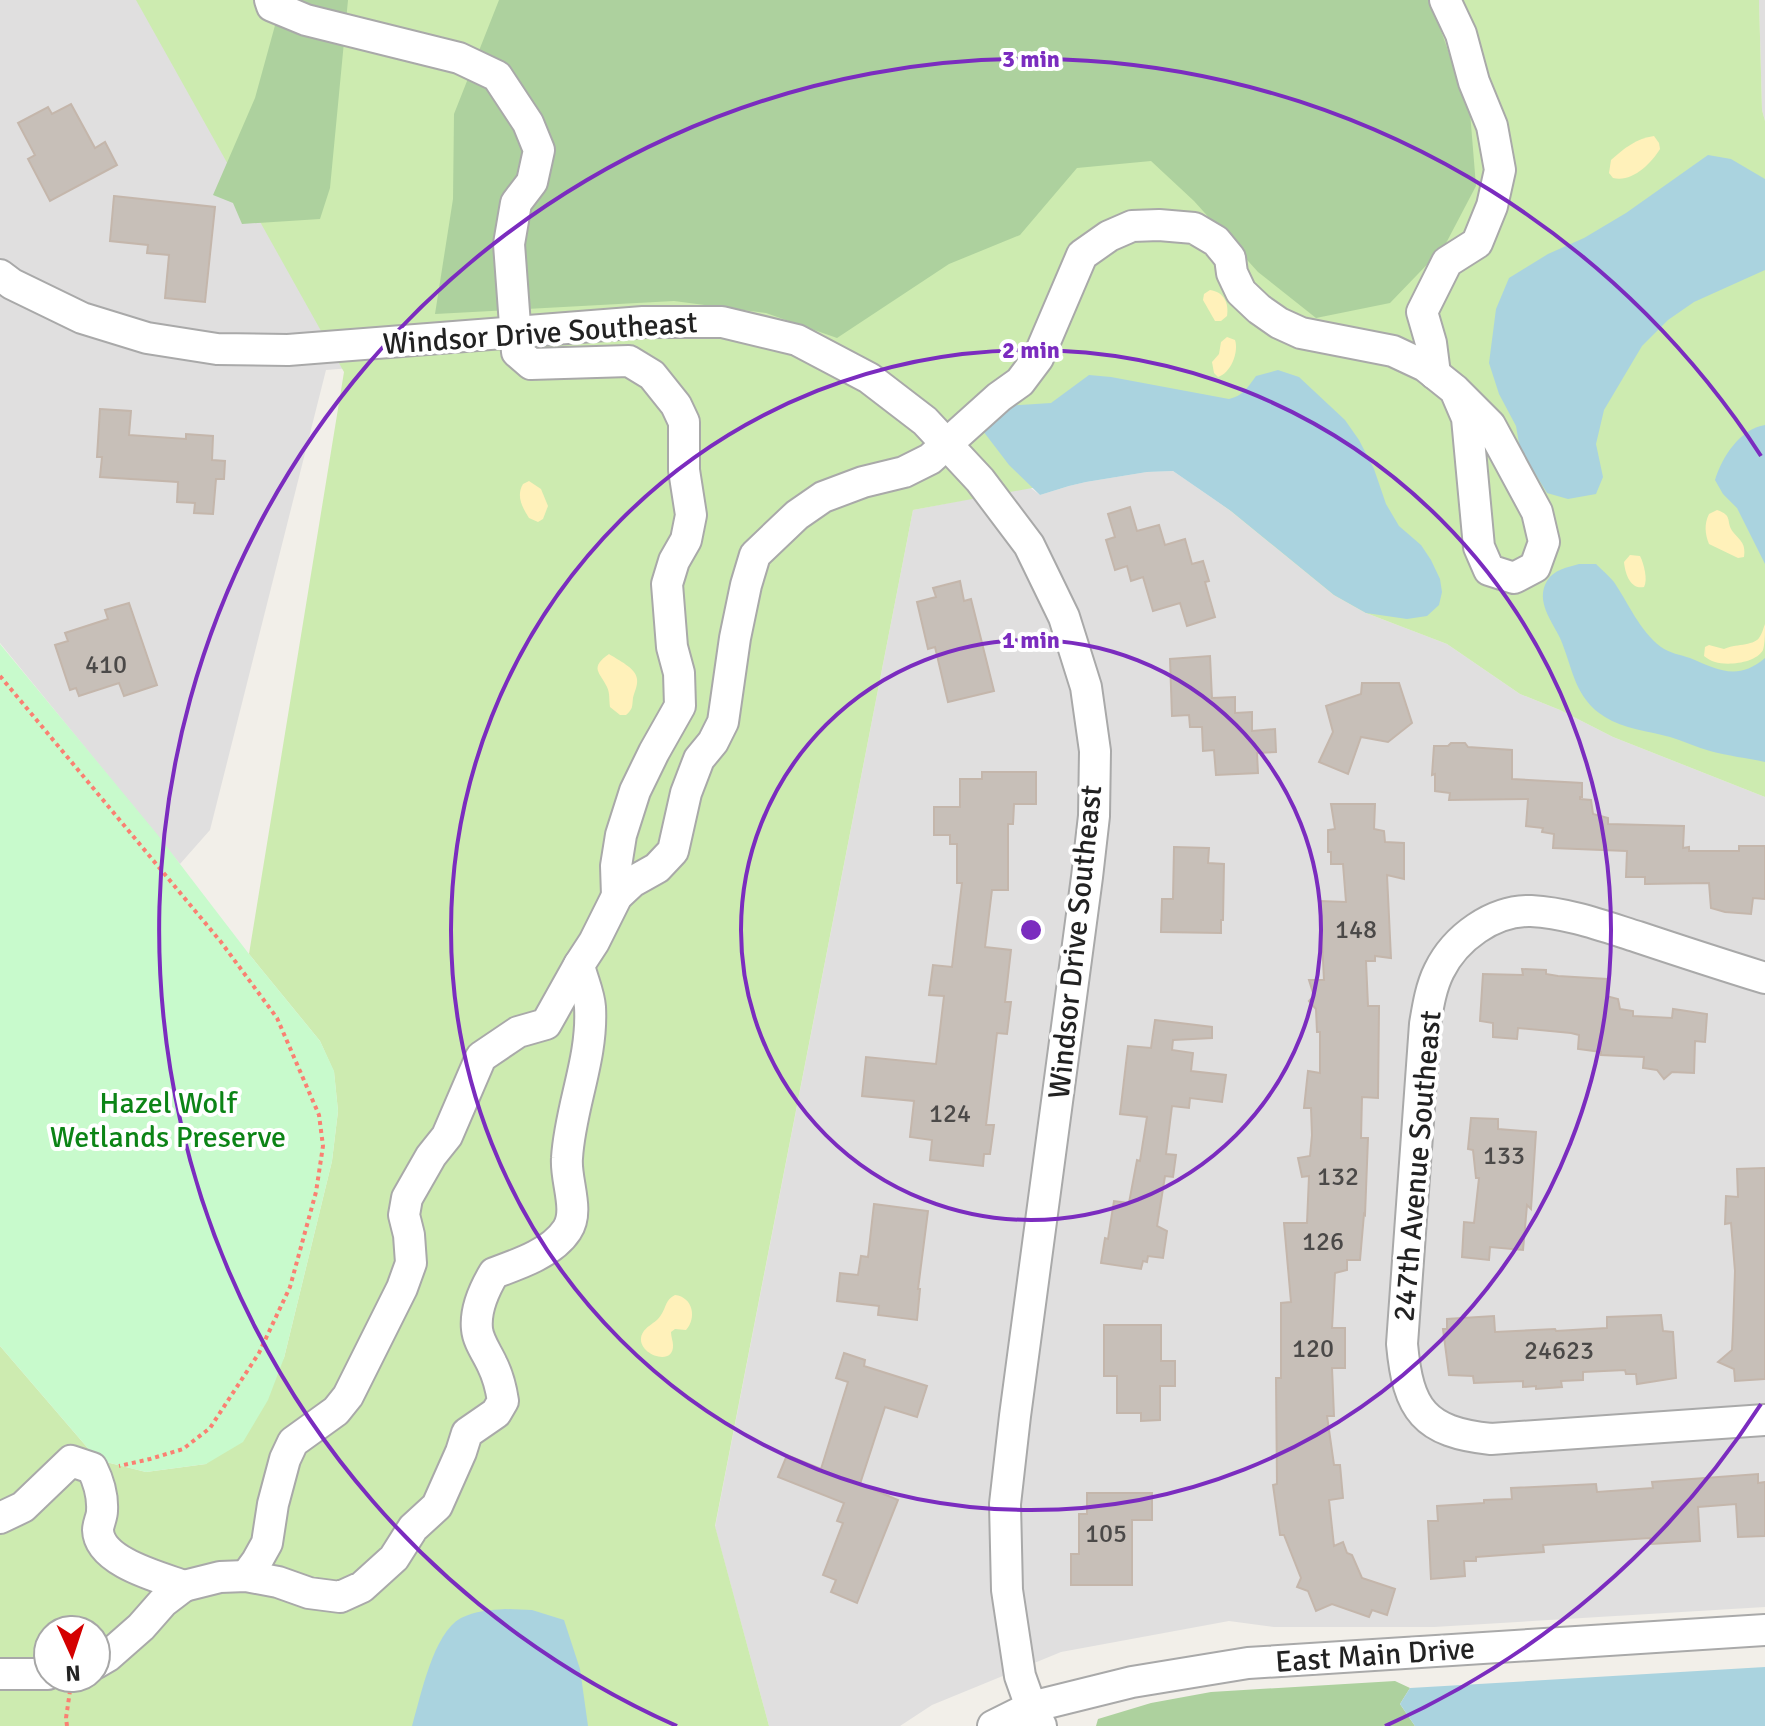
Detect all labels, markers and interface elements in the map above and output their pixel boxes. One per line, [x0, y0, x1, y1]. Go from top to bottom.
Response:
text: 3 min [1002, 44, 1060, 74]
street label: Windsor Drive Southeast [381, 304, 699, 363]
text: 2 min [1002, 335, 1060, 365]
text: 1 min [1002, 625, 1060, 655]
house number: 410 [85, 649, 127, 681]
street label: Windsor Drive Southeast [1041, 783, 1110, 1101]
house number: 148 [1335, 914, 1377, 946]
centre of rings [1017, 916, 1045, 944]
street label: 247th Avenue Southeast [1385, 1009, 1450, 1323]
park label: Hazel Wolf Wetlands Preserve [50, 1085, 286, 1156]
house number: 124 [929, 1098, 971, 1130]
house number: 133 [1483, 1140, 1525, 1172]
house number: 132 [1317, 1161, 1359, 1193]
house number: 126 [1302, 1226, 1344, 1258]
house number: 120 [1292, 1333, 1334, 1365]
house number: 24623 [1524, 1335, 1594, 1367]
house number: 105 [1085, 1518, 1127, 1550]
north arrow [32, 1614, 112, 1694]
street label: East Main Drive [1274, 1630, 1476, 1681]
text: N [65, 1660, 81, 1687]

